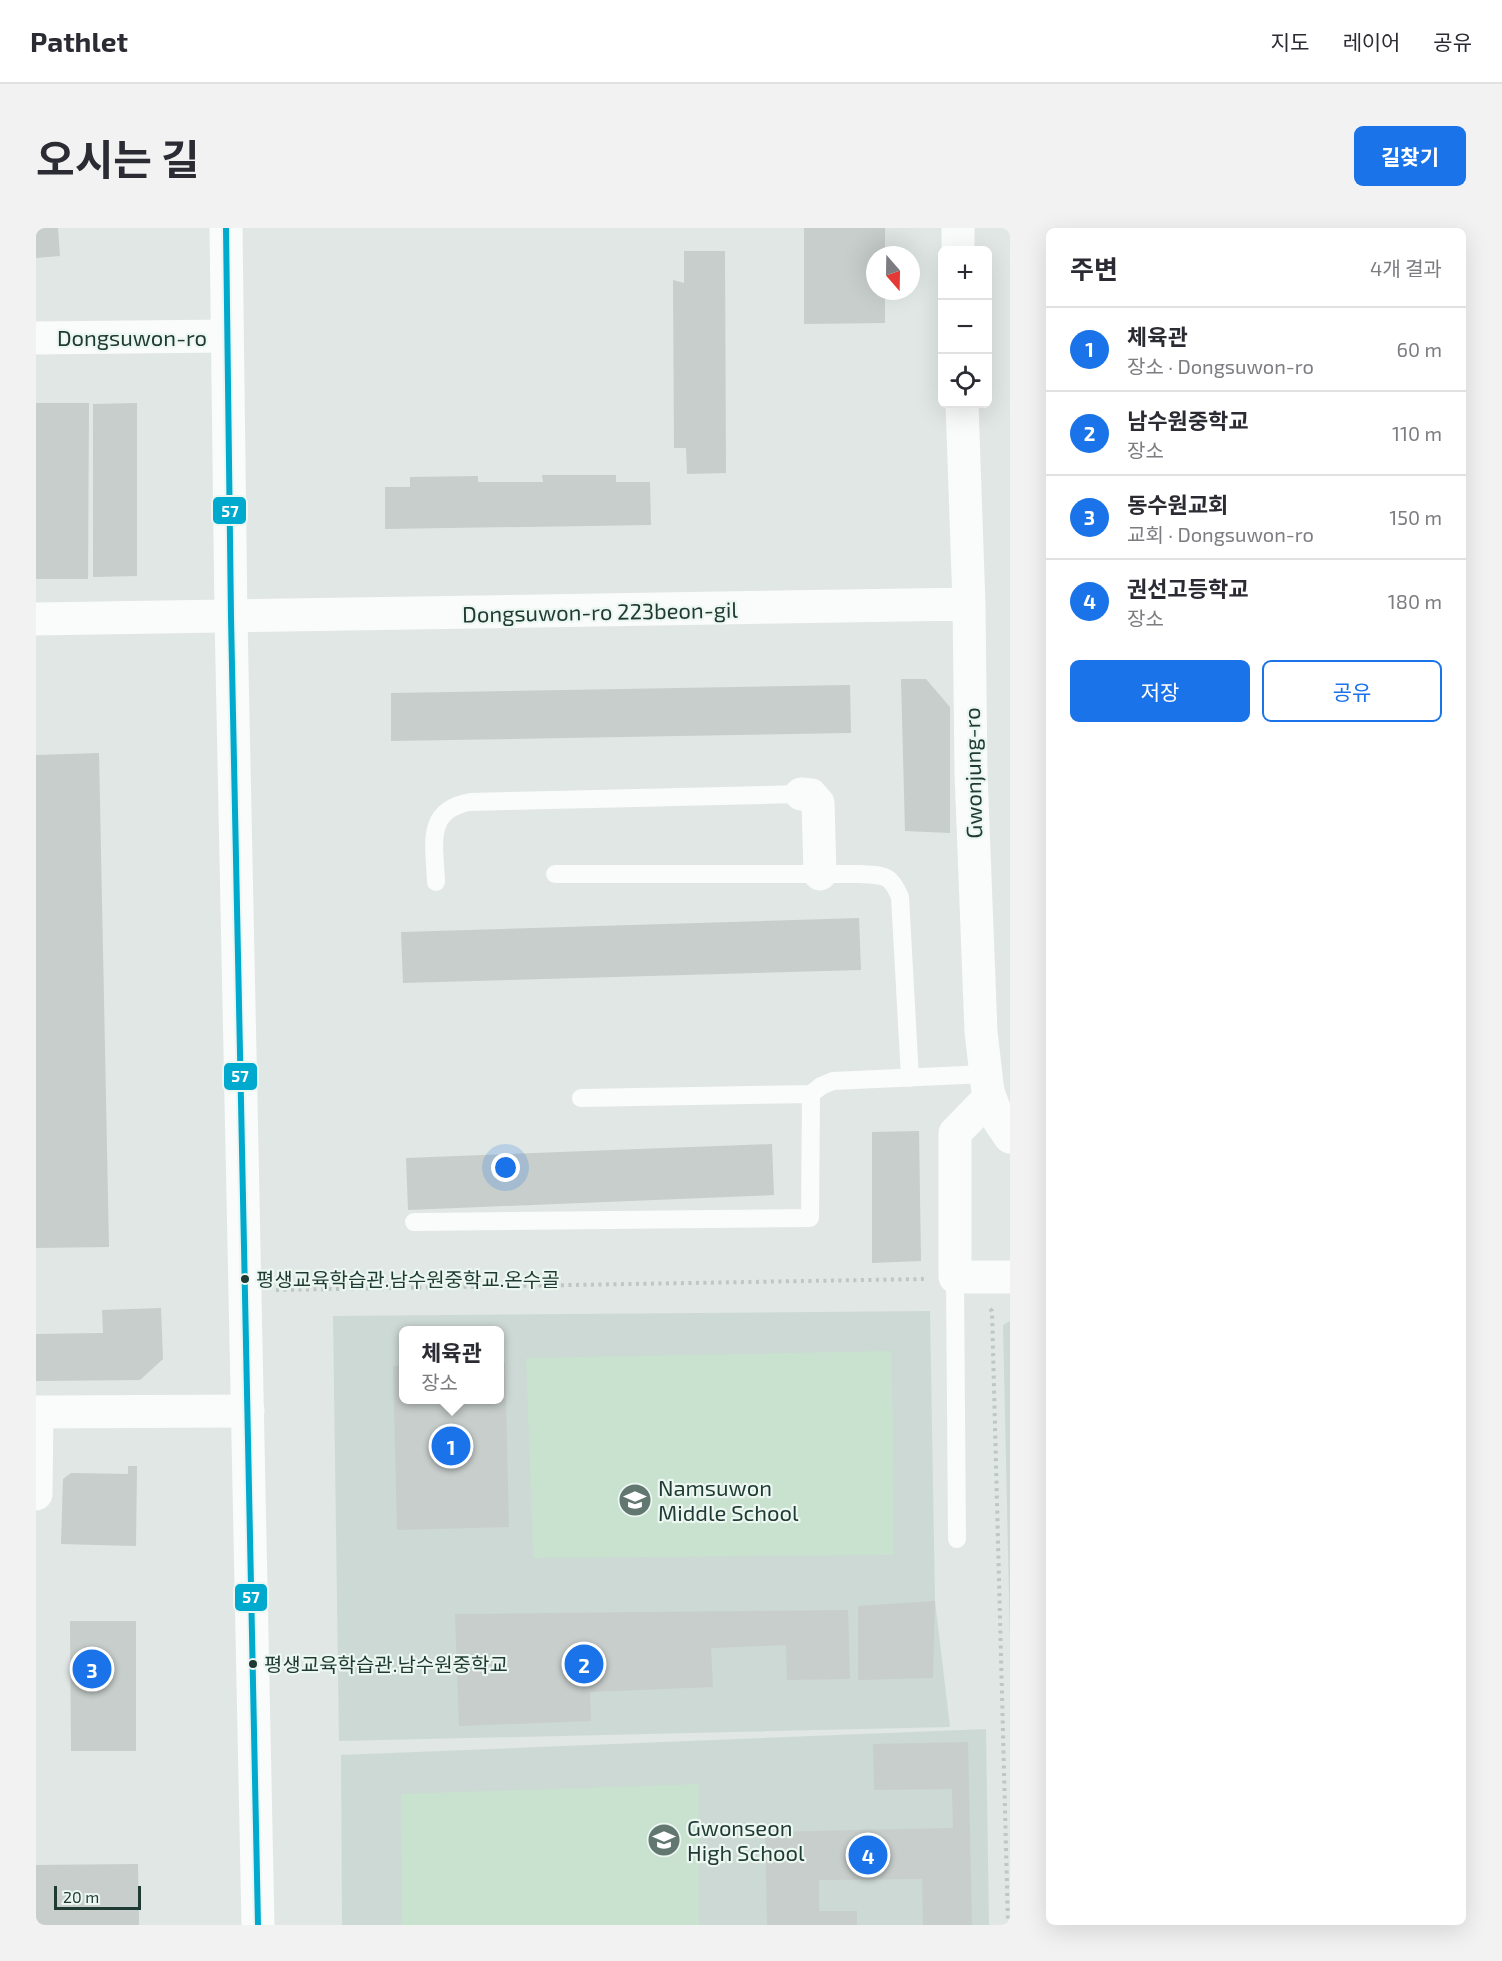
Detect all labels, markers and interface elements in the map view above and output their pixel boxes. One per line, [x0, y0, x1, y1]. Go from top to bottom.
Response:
text: Pathlet [30, 24, 128, 58]
text: 지도 [1271, 29, 1309, 54]
text: 레이어 [1342, 29, 1400, 54]
text: 공유 [1433, 29, 1472, 54]
button: 길찾기 [1354, 126, 1466, 186]
text: 오시는 길 [36, 133, 200, 183]
north arrow [866, 246, 920, 300]
map controls [938, 246, 992, 408]
button: + [938, 246, 992, 300]
text: 주변 [1070, 253, 1118, 284]
text: 4개 결과 [1370, 256, 1442, 280]
button: − [938, 300, 992, 354]
text: 체육관 [1127, 323, 1188, 349]
street label: Dongsuwon-ro [57, 324, 207, 350]
text: 1 [1085, 337, 1094, 361]
text: 60 m [1397, 337, 1442, 361]
button: locate [938, 354, 992, 408]
text: 장소 · Dongsuwon-ro [1127, 354, 1314, 378]
text: 남수원중학교 [1127, 407, 1248, 433]
text: 2 [1084, 421, 1095, 445]
text: 110 m [1392, 421, 1442, 445]
text: 장소 [1127, 438, 1164, 462]
text: 동수원교회 [1127, 491, 1228, 517]
line badge: 57 [212, 496, 247, 525]
text: 57 [221, 501, 239, 520]
text: 3 [1084, 505, 1095, 529]
text: 150 m [1389, 505, 1442, 529]
text: 교회 · Dongsuwon-ro [1127, 522, 1314, 546]
text: 권선고등학교 [1127, 575, 1248, 601]
text: 4 [1083, 589, 1096, 613]
text: 180 m [1388, 589, 1442, 613]
street label: Dongsuwon-ro 223beon-gil [462, 596, 739, 626]
text: 장소 [1127, 606, 1164, 630]
button: 저장 [1070, 660, 1250, 722]
button: 공유 [1262, 660, 1442, 722]
street label: Gwonjung-ro [958, 707, 987, 839]
line badge: 57 [223, 1062, 258, 1091]
text: 57 [231, 1066, 249, 1085]
your location [491, 1153, 520, 1182]
place label: 평생교육학습관.남수원중학교.온수골 [256, 1267, 560, 1291]
marker: 평생교육학습관.남수원중학교.온수골 [239, 1273, 251, 1285]
popup [399, 1326, 504, 1404]
text: 체육관 [421, 1339, 482, 1365]
text: 장소 [421, 1370, 458, 1394]
pin: 1 [432, 1424, 470, 1468]
place label: Namsuwon Middle School [658, 1474, 799, 1525]
school or university icon: Namsuwon Middle School [617, 1482, 653, 1518]
line badge: 57 [234, 1583, 268, 1612]
text: 57 [242, 1587, 260, 1606]
pin: 2 [564, 1642, 604, 1686]
pin: 3 [72, 1646, 112, 1692]
place label: 평생교육학습관.남수원중학교 [264, 1652, 508, 1676]
marker: 평생교육학습관.남수원중학교 [247, 1658, 259, 1670]
place label: Gwonseon High School [687, 1814, 805, 1865]
school or university icon: Gwonseon High School [646, 1822, 682, 1858]
pin: 4 [848, 1832, 888, 1878]
scale bar [54, 1883, 141, 1910]
text: 20 m [63, 1887, 99, 1906]

